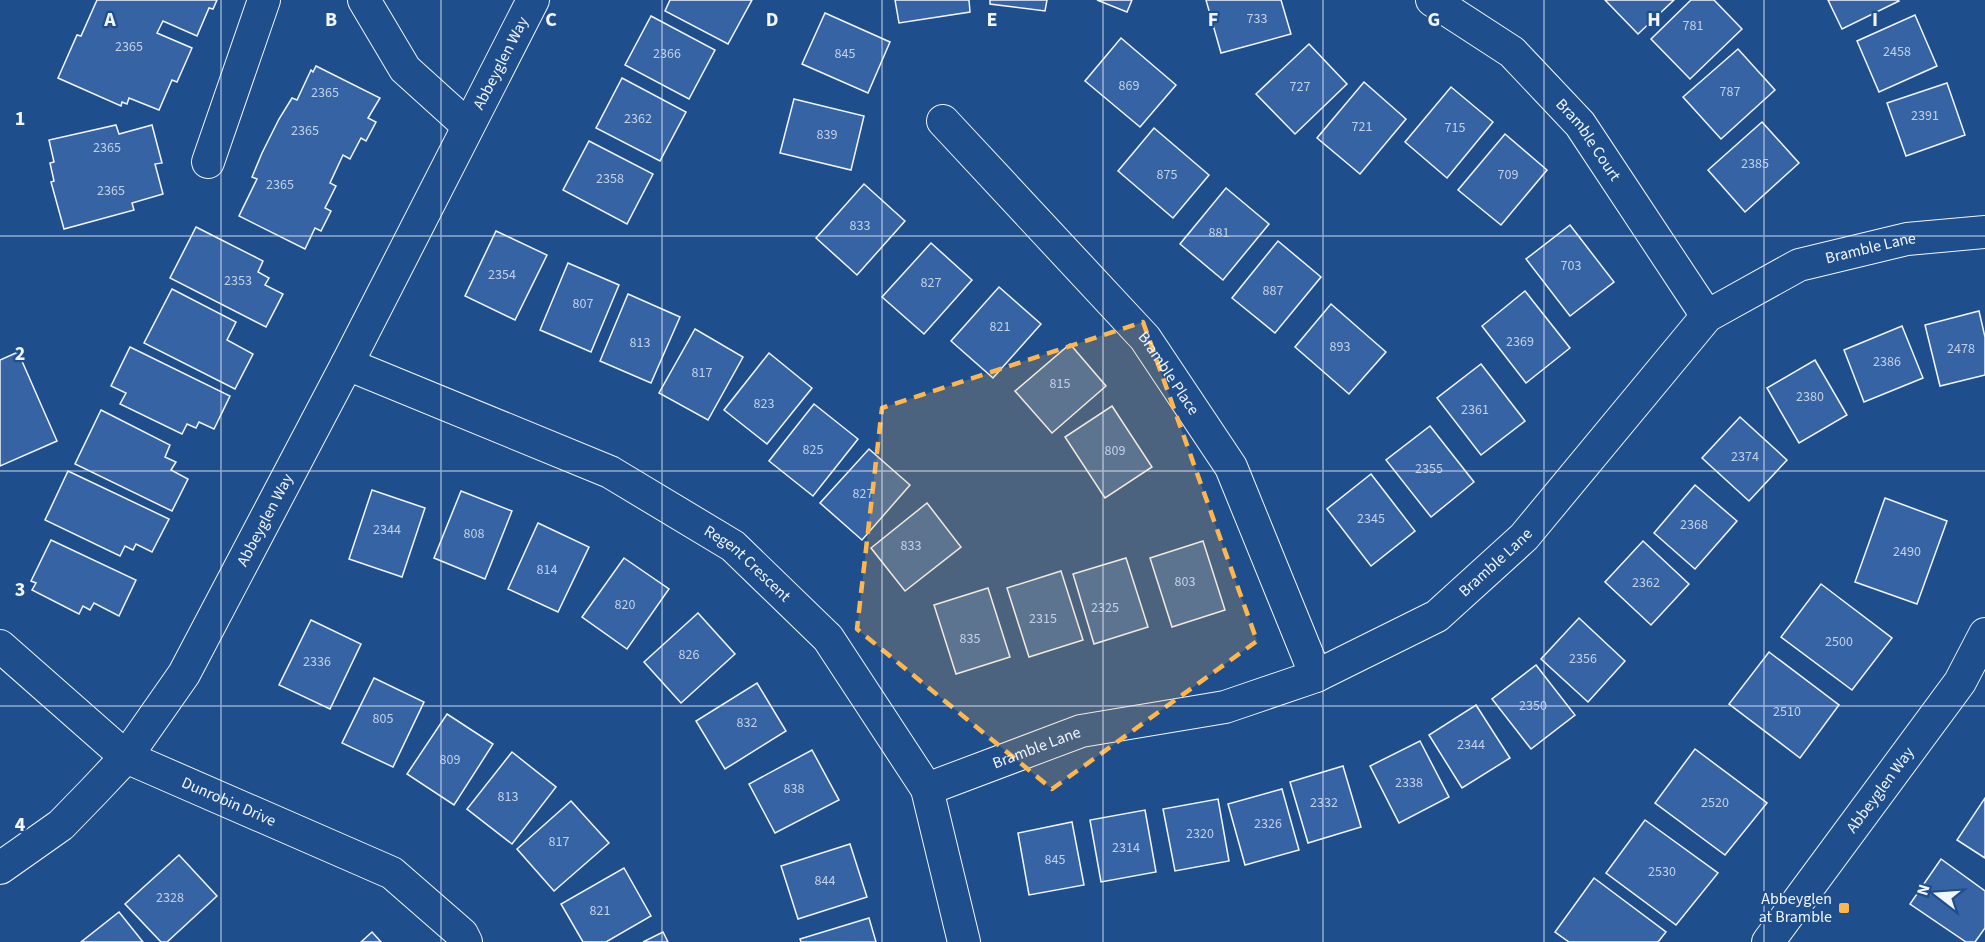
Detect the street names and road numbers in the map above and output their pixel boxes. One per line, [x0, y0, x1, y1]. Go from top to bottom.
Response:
street label: Abbeyglen Way [468, 12, 534, 114]
street label: Bramble Court [1551, 94, 1626, 186]
street label: Bramble Lane [1823, 227, 1917, 269]
street label: Bramble Place [1133, 326, 1204, 420]
street label: Abbeyglen Way [232, 469, 299, 570]
street label: Regent Crescent [700, 520, 796, 607]
street label: Bramble Lane [1454, 524, 1538, 602]
street label: Bramble Lane [989, 721, 1084, 774]
street label: Abbeyglen Way [1841, 742, 1920, 837]
street label: Dunrobin Drive [178, 772, 279, 832]

